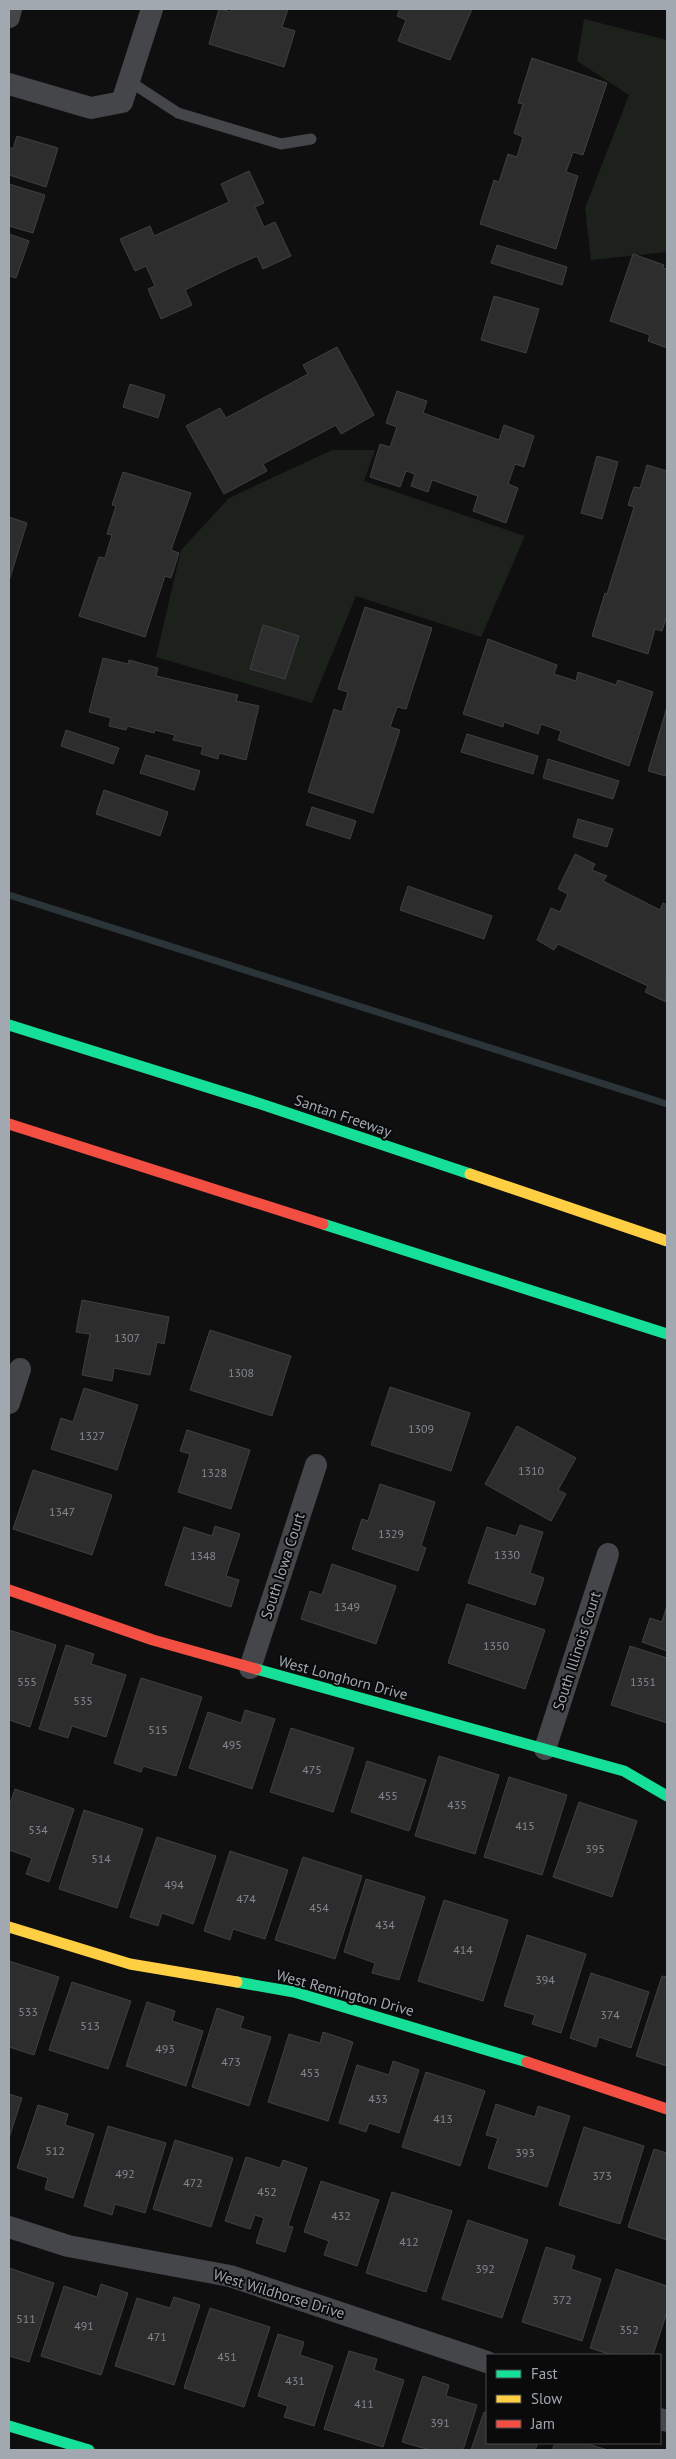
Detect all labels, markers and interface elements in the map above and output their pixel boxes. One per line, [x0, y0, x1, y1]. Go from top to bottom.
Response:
street label: Santan Freeway [292, 1090, 394, 1141]
house number: 1307 [114, 1330, 140, 1345]
house number: 1308 [228, 1365, 254, 1380]
house number: 1309 [408, 1421, 434, 1436]
house number: 1327 [79, 1428, 105, 1443]
house number: 1310 [518, 1463, 545, 1478]
house number: 1328 [201, 1465, 227, 1480]
house number: 1347 [49, 1504, 75, 1519]
street label: South Iowa Court [256, 1510, 309, 1622]
house number: 1329 [378, 1526, 404, 1541]
house number: 1330 [494, 1547, 521, 1562]
house number: 1348 [190, 1548, 216, 1563]
street label: South Illinois Court [548, 1589, 605, 1713]
house number: 1349 [334, 1599, 360, 1614]
house number: 1350 [483, 1638, 510, 1653]
street label: West Longhorn Drive [276, 1651, 410, 1704]
house number: 555 [17, 1674, 37, 1689]
house number: 1351 [630, 1674, 656, 1689]
house number: 535 [73, 1693, 93, 1708]
house number: 515 [148, 1722, 168, 1737]
house number: 495 [222, 1737, 242, 1752]
house number: 475 [302, 1762, 322, 1777]
house number: 455 [378, 1788, 398, 1803]
house number: 435 [447, 1797, 467, 1812]
house number: 415 [515, 1818, 535, 1833]
house number: 534 [28, 1822, 48, 1837]
house number: 395 [585, 1841, 605, 1856]
house number: 514 [91, 1851, 111, 1866]
house number: 494 [164, 1877, 184, 1892]
house number: 474 [236, 1891, 256, 1906]
house number: 454 [309, 1900, 329, 1915]
house number: 434 [375, 1917, 395, 1932]
house number: 414 [453, 1942, 473, 1957]
street label: West Remington Drive [274, 1965, 416, 2020]
house number: 394 [535, 1972, 555, 1987]
house number: 533 [18, 2004, 38, 2019]
house number: 374 [600, 2007, 620, 2022]
house number: 513 [80, 2018, 100, 2033]
house number: 493 [155, 2041, 175, 2056]
house number: 473 [221, 2054, 241, 2069]
house number: 453 [300, 2065, 320, 2080]
house number: 433 [368, 2091, 388, 2106]
house number: 413 [433, 2111, 453, 2126]
house number: 512 [45, 2143, 65, 2158]
house number: 393 [515, 2145, 535, 2160]
house number: 492 [115, 2166, 135, 2181]
house number: 373 [592, 2168, 612, 2183]
house number: 472 [183, 2175, 203, 2190]
house number: 452 [257, 2184, 277, 2199]
house number: 432 [331, 2208, 351, 2223]
house number: 412 [399, 2234, 419, 2249]
house number: 392 [475, 2261, 495, 2276]
street label: West Wildhorse Drive [211, 2265, 347, 2323]
house number: 372 [552, 2292, 572, 2307]
house number: 511 [16, 2311, 36, 2326]
house number: 491 [74, 2318, 94, 2333]
house number: 352 [619, 2322, 639, 2337]
house number: 471 [147, 2329, 167, 2344]
house number: 451 [217, 2349, 237, 2364]
legend [486, 2354, 661, 2444]
text: Fast [531, 2364, 558, 2383]
house number: 431 [285, 2373, 305, 2388]
text: Slow [531, 2389, 562, 2408]
house number: 411 [354, 2396, 374, 2411]
text: Jam [530, 2414, 555, 2433]
house number: 391 [430, 2415, 450, 2430]

